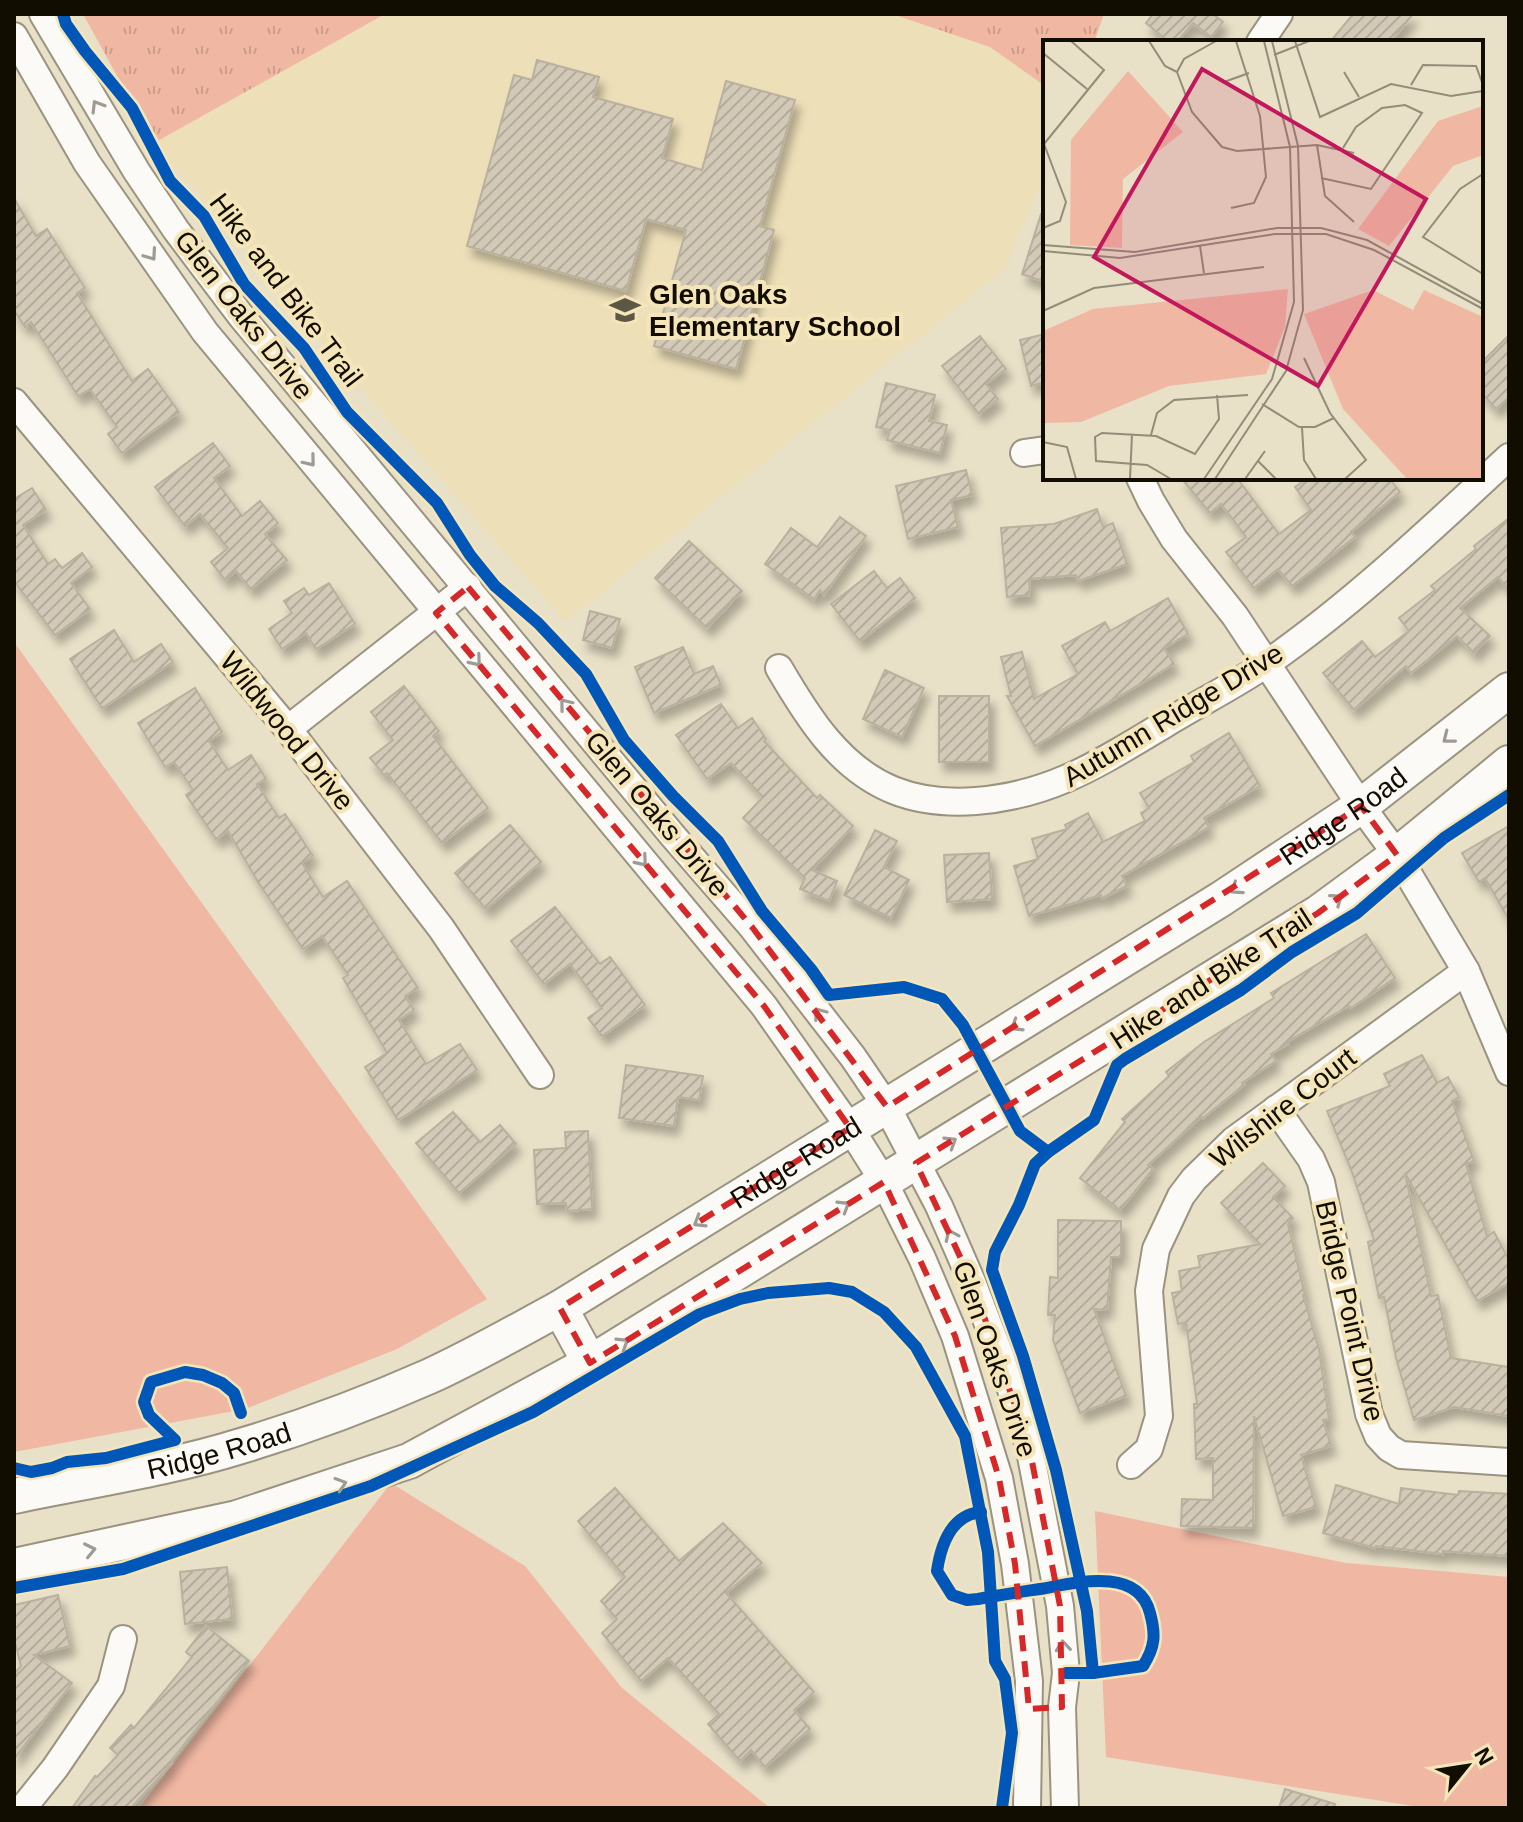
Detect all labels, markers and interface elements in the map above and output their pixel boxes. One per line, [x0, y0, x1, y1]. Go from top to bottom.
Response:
inset map [1043, 40, 1483, 480]
one-way arrow [91, 100, 106, 115]
street label: Hike and Bike Trail [203, 187, 369, 393]
street label: Glen Oaks Drive [169, 225, 319, 405]
one-way arrow [141, 247, 156, 261]
place label: Glen Oaks Elementary School [649, 279, 901, 342]
school or university icon: Glen Oaks Elementary School [608, 293, 642, 327]
one-way arrow [300, 452, 314, 467]
street label: Autumn Ridge Drive [1058, 637, 1288, 793]
street label: Wildwood Drive [214, 646, 360, 816]
one-way arrow [466, 652, 481, 666]
one-way arrow [560, 699, 575, 713]
street label: Glen Oaks Drive [579, 725, 735, 903]
one-way arrow [1442, 729, 1457, 743]
street label: Ridge Road [1274, 761, 1413, 871]
one-way arrow [632, 852, 647, 866]
one-way arrow [1231, 879, 1245, 894]
one-way arrow [1328, 894, 1343, 909]
street label: Hike and Bike Trail [1105, 902, 1317, 1056]
one-way arrow [815, 1007, 829, 1021]
one-way arrow [1010, 1017, 1025, 1032]
street label: Wilshire Court [1204, 1042, 1362, 1174]
street label: Ridge Road [725, 1110, 867, 1214]
one-way arrow [942, 1136, 957, 1152]
street label: Bridge Point Drive [1310, 1198, 1390, 1424]
one-way arrow [836, 1201, 850, 1216]
one-way arrow [693, 1212, 708, 1227]
one-way arrow [945, 1229, 961, 1244]
street label: Glen Oaks Drive [947, 1257, 1043, 1461]
one-way arrow [614, 1337, 629, 1352]
street label: Ridge Road [144, 1416, 295, 1485]
one-way arrow [334, 1477, 348, 1493]
one-way arrow [83, 1542, 97, 1559]
one-way arrow [1055, 1639, 1072, 1652]
north arrow [1427, 1726, 1507, 1806]
text: N [1469, 1743, 1499, 1769]

